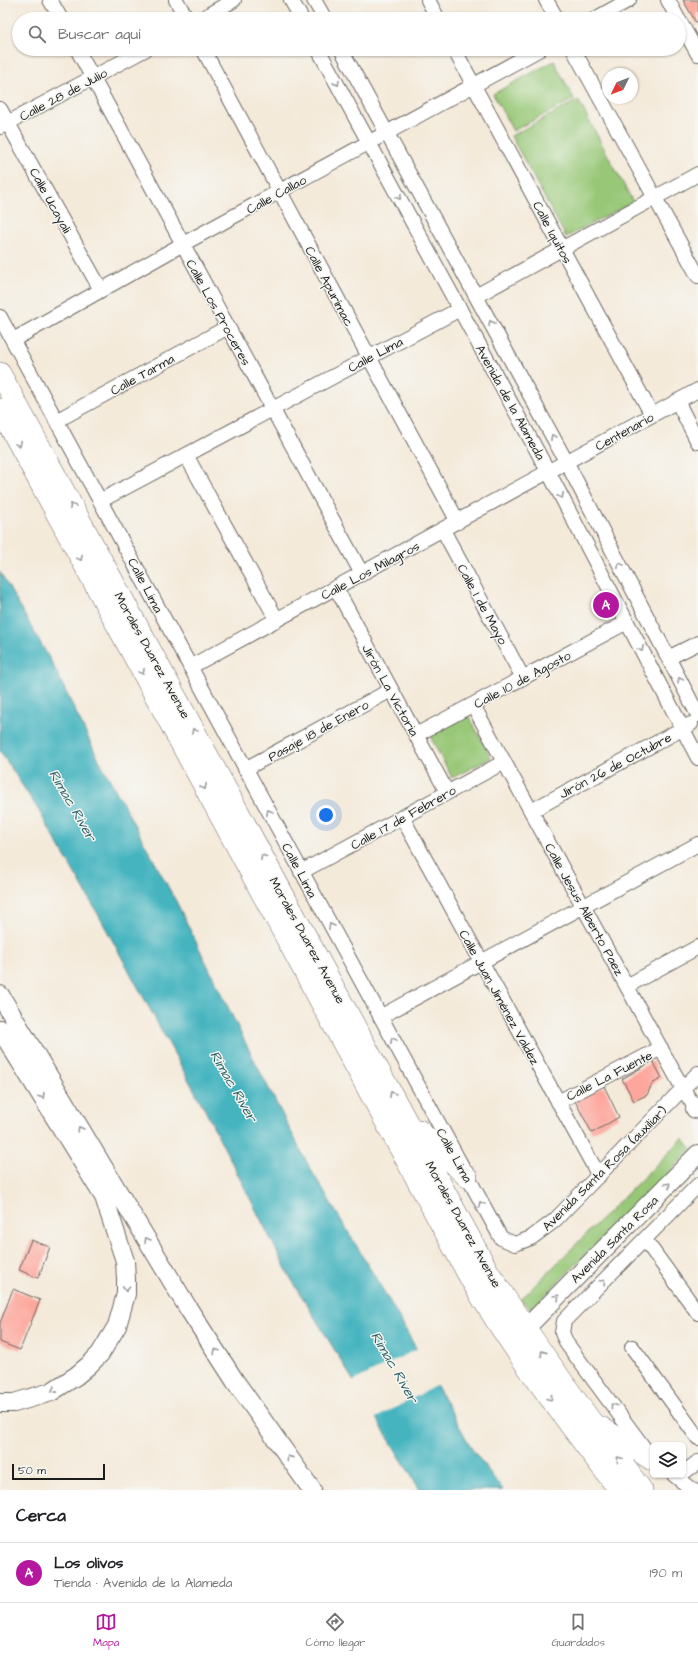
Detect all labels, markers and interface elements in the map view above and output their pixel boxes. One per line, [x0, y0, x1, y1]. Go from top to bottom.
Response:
search box [12, 12, 686, 56]
icon: search [26, 23, 48, 45]
text: Buscar aquí [58, 24, 140, 45]
street label: Calle 28 de Julio [16, 64, 111, 126]
north arrow [602, 68, 638, 104]
one-way arrow [332, 79, 339, 86]
street label: Calle Ucayali [24, 165, 75, 237]
street label: Calle Callao [243, 171, 310, 219]
one-way arrow [394, 193, 402, 200]
street label: Calle Iquitos [528, 198, 576, 267]
street label: Calle Apurímac [300, 243, 358, 330]
street label: Calle Los Proceres [181, 256, 255, 369]
one-way arrow [488, 320, 495, 327]
street label: Calle Lima [345, 333, 406, 377]
street label: Avenida de la Alameda [471, 342, 550, 464]
street label: Calle Tarma [107, 350, 178, 400]
street label: Centenario [592, 408, 658, 455]
one-way arrow [550, 434, 557, 442]
one-way arrow [14, 440, 21, 447]
one-way arrow [557, 492, 564, 499]
one-way arrow [69, 502, 77, 510]
street label: Calle Los Milagros [318, 537, 424, 605]
one-way arrow [76, 554, 83, 561]
street label: Calle Lima [123, 555, 167, 616]
street label: Calle 1 de Mayo [452, 561, 512, 649]
one-way arrow [617, 562, 625, 569]
street label: Morales Duarez Avenue [110, 589, 195, 722]
pin: A [593, 590, 619, 620]
street label: Jirón La Victoria [357, 641, 423, 740]
one-way arrow [636, 644, 643, 652]
street label: Calle 10 de Agosto [471, 646, 575, 714]
one-way arrow [137, 668, 145, 676]
one-way arrow [677, 677, 685, 684]
street label: Pasaje 18 de Enero [265, 695, 373, 766]
one-way arrow [192, 727, 199, 735]
street label: Jirón 26 de Octubre [556, 729, 675, 803]
water label: Rimac River [44, 766, 101, 846]
street label: Calle 17 de Febrero [348, 781, 460, 854]
one-way arrow [199, 783, 206, 790]
your location [316, 805, 336, 825]
one-way arrow [266, 809, 273, 816]
street label: Calle Lima [277, 840, 321, 901]
street label: Calle Jesus Alberto Paez [540, 840, 628, 979]
one-way arrow [260, 854, 268, 861]
street label: Morales Duarez Avenue [265, 874, 350, 1007]
one-way arrow [328, 923, 335, 930]
street label: Calle Juan Jiménez Valdez [454, 927, 544, 1069]
one-way arrow [390, 1037, 397, 1044]
street label: Calle La Fuente [563, 1046, 656, 1105]
water label: Rimac River [205, 1047, 262, 1127]
one-way arrow [389, 1091, 397, 1098]
one-way arrow [37, 1092, 44, 1099]
street label: Avenida Santa Rosa (auxiliar) [538, 1102, 671, 1235]
street label: Calle Lima [432, 1125, 477, 1186]
one-way arrow [78, 1126, 85, 1133]
street label: Morales Duarez Avenue [421, 1158, 506, 1291]
one-way arrow [663, 1182, 671, 1190]
street label: Avenida Santa Rosa [567, 1192, 663, 1288]
one-way arrow [479, 1201, 486, 1208]
one-way arrow [145, 1237, 152, 1244]
one-way arrow [598, 1279, 606, 1287]
one-way arrow [122, 1286, 130, 1292]
one-way arrow [552, 1294, 559, 1302]
water label: Rimac River [366, 1328, 423, 1408]
one-way arrow [213, 1348, 221, 1355]
one-way arrow [540, 1350, 548, 1357]
one-way arrow [51, 1385, 58, 1392]
one-way arrow [545, 1393, 552, 1400]
one-way arrow [610, 1403, 617, 1410]
map controls [650, 1442, 686, 1478]
button: layers [650, 1442, 686, 1478]
one-way arrow [286, 1455, 294, 1462]
one-way arrow [616, 1456, 623, 1463]
scale bar [12, 1462, 105, 1481]
text: 50 m [18, 1463, 46, 1478]
text: Cerca [16, 1504, 66, 1528]
text: Los olivos [54, 1553, 123, 1574]
text: A [25, 1564, 33, 1582]
text: 190 m [649, 1564, 682, 1582]
text: Tienda · Avenida de la Alameda [54, 1574, 232, 1592]
tab: Mapa [93, 1611, 119, 1650]
tab: Cómo llegar [306, 1611, 365, 1650]
tab: Guardados [552, 1611, 605, 1650]

